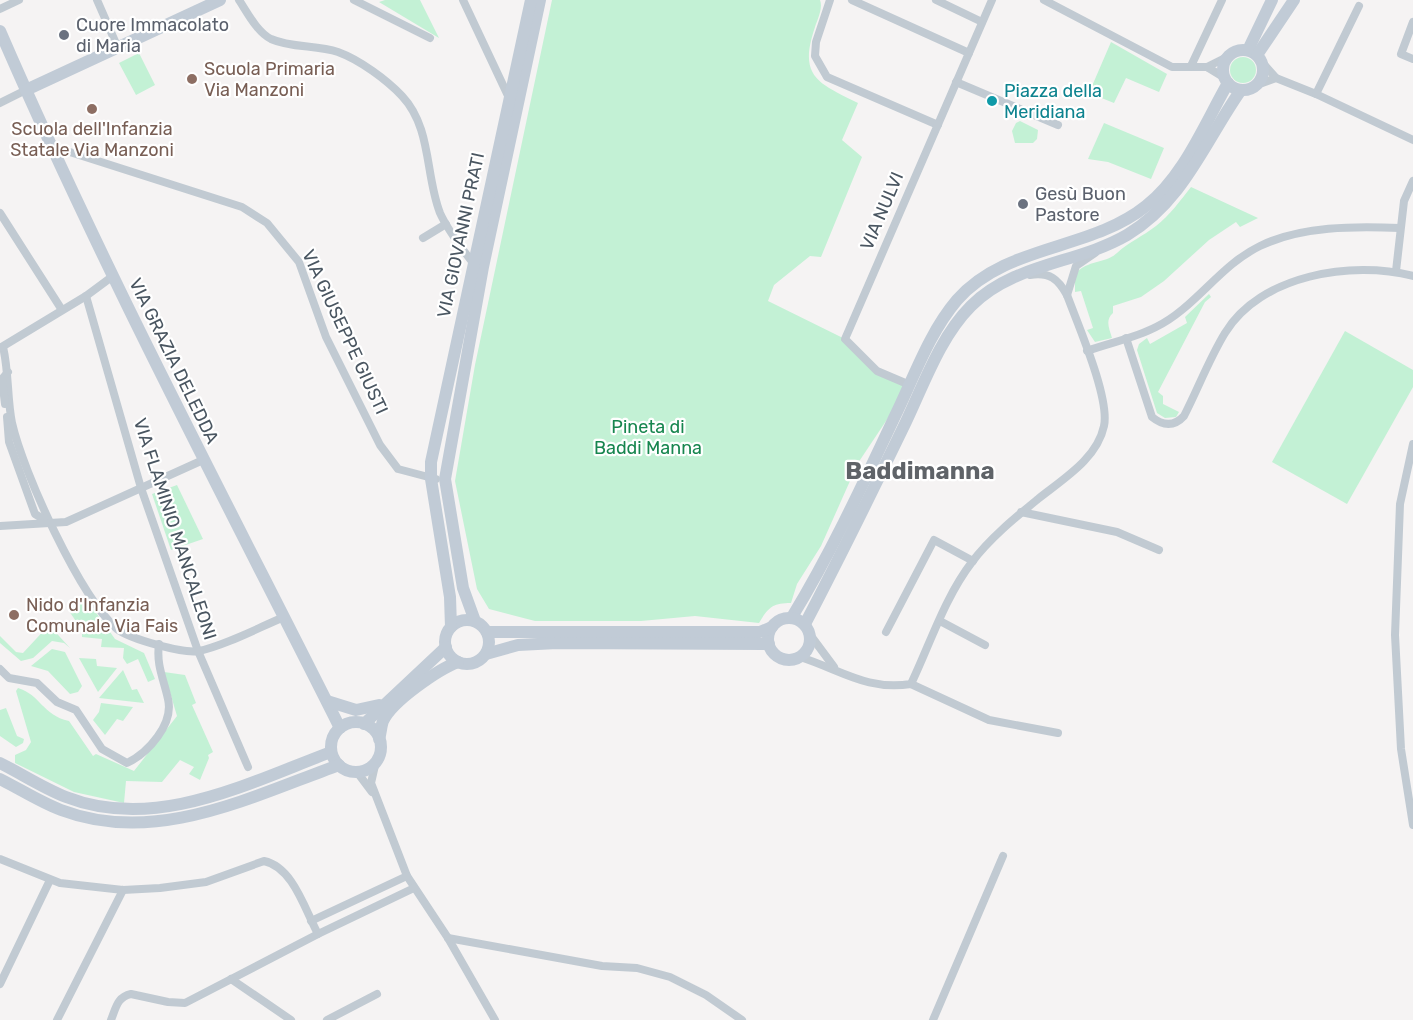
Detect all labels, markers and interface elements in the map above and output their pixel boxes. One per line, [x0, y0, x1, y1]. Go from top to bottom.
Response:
place label: Cuore Immacolato di Maria [76, 14, 229, 57]
marker: Cuore Immacolato di Maria [57, 28, 71, 42]
place label: Scuola Primaria Via Manzoni [204, 58, 335, 101]
marker: Scuola Primaria Via Manzoni [185, 72, 199, 86]
place label: Piazza della Meridiana [1004, 80, 1102, 123]
marker: Piazza della Meridiana [985, 94, 999, 108]
marker: Scuola dell'Infanzia Statale Via Manzoni [85, 102, 99, 116]
place label: Scuola dell'Infanzia Statale Via Manzoni [10, 118, 174, 161]
street label: VIA GIOVANNI PRATI [433, 150, 489, 320]
street label: VIA NULVI [856, 169, 908, 253]
place label: Gesù Buon Pastore [1035, 183, 1126, 226]
marker: Gesù Buon Pastore [1016, 197, 1030, 211]
street label: VIA GIUSEPPE GIUSTI [297, 246, 393, 418]
street label: VIA GRAZIA DELEDDA [124, 275, 224, 447]
street label: VIA FLAMINIO MANCALEONI [129, 415, 221, 643]
park label: Pineta di Baddi Manna [594, 416, 702, 459]
district label: Baddimanna [845, 457, 995, 485]
place label: Nido d'Infanzia Comunale Via Fais [26, 594, 178, 637]
marker: Nido d'Infanzia Comunale Via Fais [7, 608, 21, 622]

